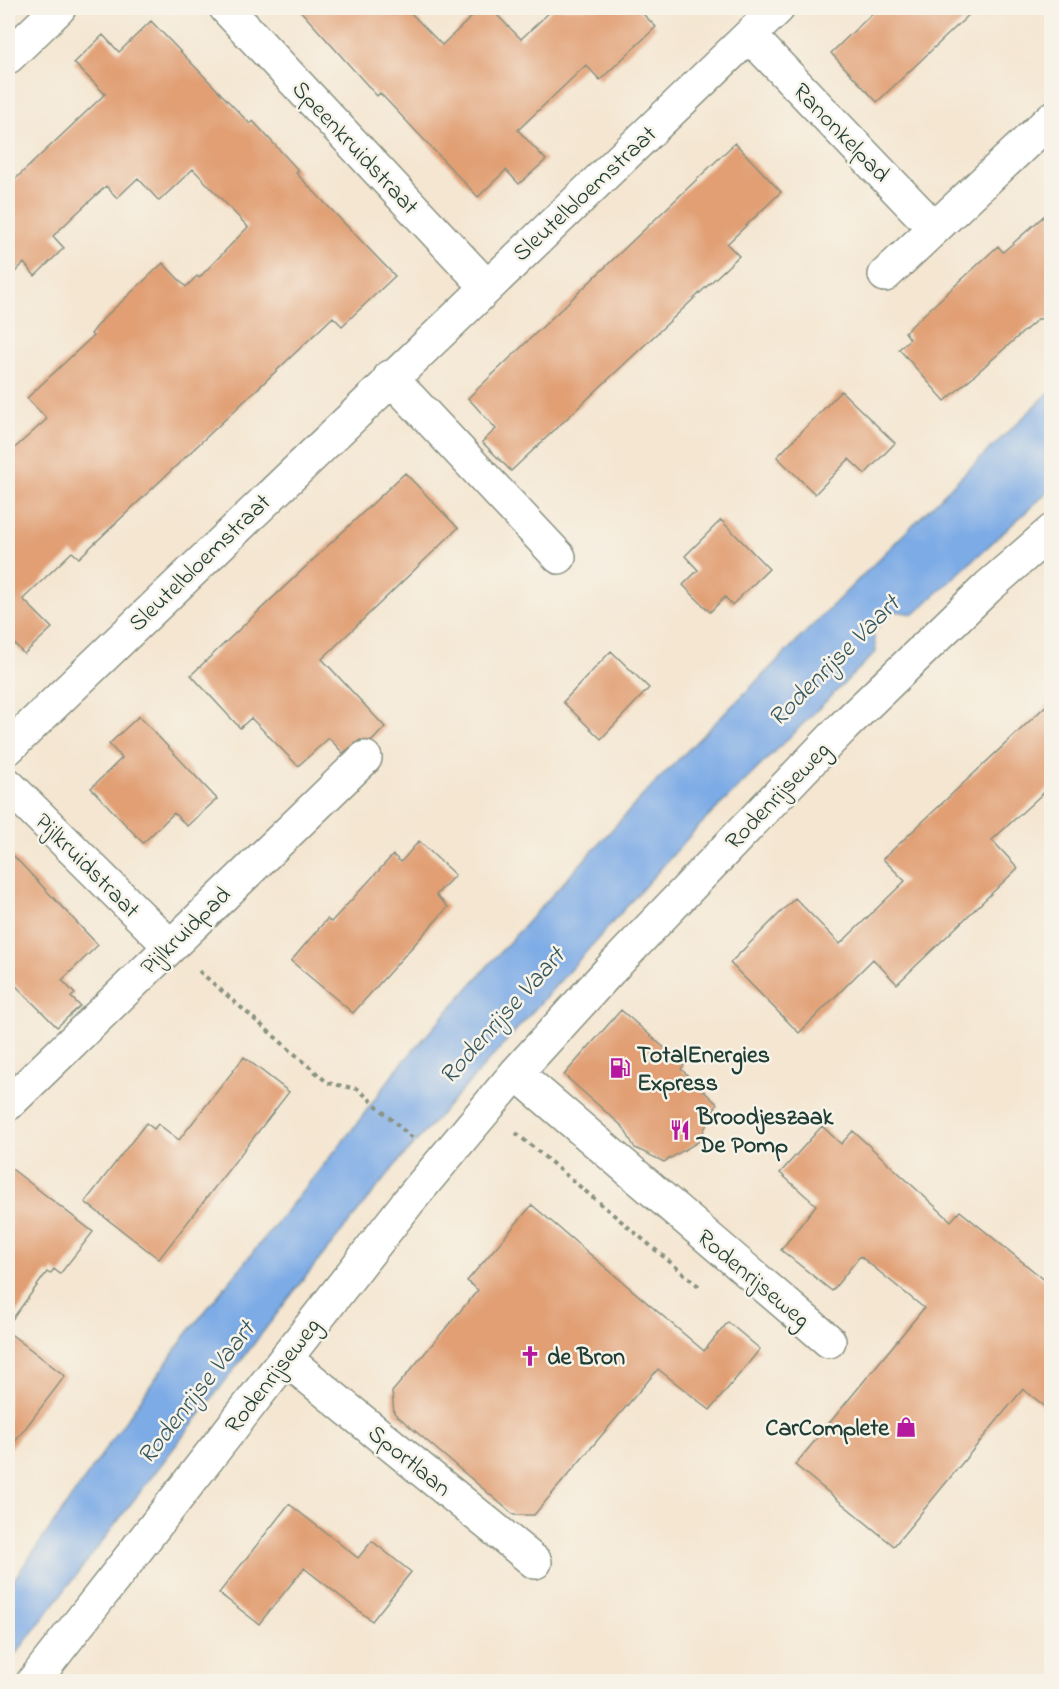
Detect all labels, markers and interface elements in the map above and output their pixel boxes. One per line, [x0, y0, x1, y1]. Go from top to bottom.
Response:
street label: Speenkruidstraat [282, 74, 426, 224]
street label: Ranonkelpad [783, 76, 897, 192]
street label: Sleutelbloemstraat [506, 119, 666, 271]
street label: Sleutelbloemstraat [122, 487, 280, 641]
water label: Rodenrijse Vaart [760, 586, 911, 737]
street label: Rodenrijseweg [718, 735, 840, 859]
street label: Pijlkruidstraat [26, 806, 147, 927]
street label: Pijlkruidpad [133, 879, 240, 984]
water label: Rodenrijse Vaart [431, 938, 577, 1094]
place label: TotalEnergies Express [637, 1039, 770, 1102]
fuel station icon: TotalEnergies Express [608, 1056, 632, 1080]
place label: Broodjeszaak De Pomp [696, 1101, 834, 1164]
restaurant icon: Broodjeszaak De Pomp [668, 1118, 692, 1142]
street label: Rodenrijseweg [688, 1222, 817, 1338]
street label: Rodenrijseweg [217, 1311, 330, 1442]
water label: Rodenrijse Vaart [129, 1312, 267, 1474]
place label: de Bron [547, 1341, 625, 1376]
church icon: de Bron [518, 1344, 542, 1368]
place label: CarComplete [765, 1412, 890, 1447]
shop icon: CarComplete [894, 1415, 918, 1439]
street label: Sportlaan [359, 1417, 458, 1506]

